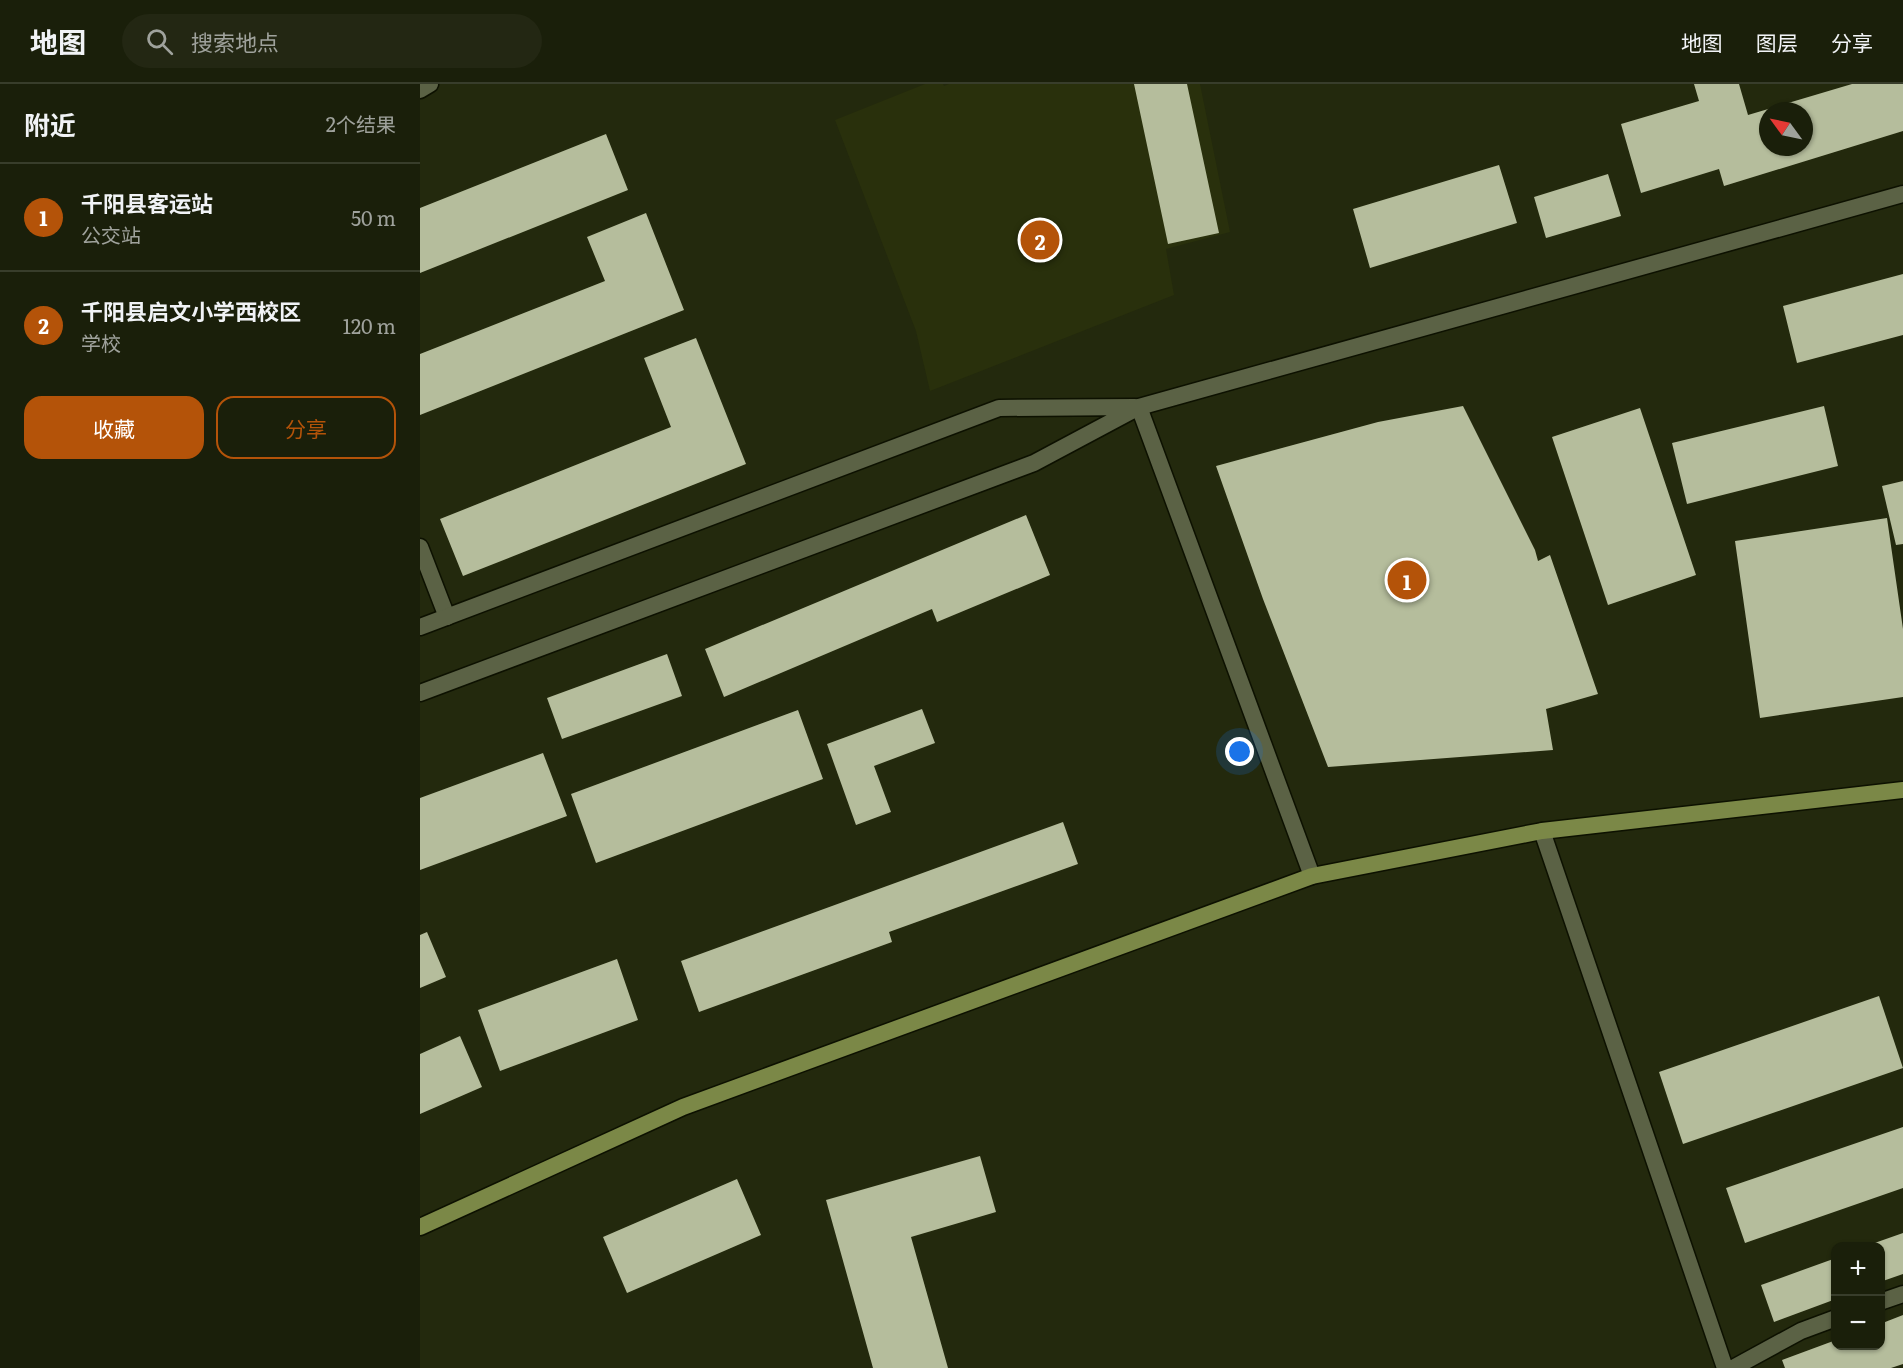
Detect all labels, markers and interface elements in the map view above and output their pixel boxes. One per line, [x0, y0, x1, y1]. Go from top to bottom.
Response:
search box [122, 14, 542, 68]
text: 地图 [30, 20, 86, 62]
icon: search [143, 25, 176, 58]
text: 搜索地点 [191, 25, 279, 58]
text: 地图 [1681, 26, 1723, 57]
text: 图层 [1756, 26, 1798, 57]
text: 分享 [1831, 26, 1873, 57]
north arrow [1759, 102, 1813, 156]
text: 附近 [24, 104, 76, 143]
text: 2个结果 [326, 108, 396, 138]
text: 千阳县客运站 [81, 186, 213, 219]
text: 1 [39, 202, 48, 232]
text: 50 m [351, 202, 396, 232]
pin: 2 [1020, 218, 1060, 262]
text: 公交站 [81, 219, 141, 249]
text: 千阳县启文小学西校区 [81, 294, 301, 327]
text: 2 [38, 310, 49, 340]
text: 120 m [343, 310, 396, 340]
text: 学校 [81, 327, 121, 357]
button: 收藏 [24, 396, 204, 459]
button: 分享 [216, 396, 396, 459]
pin: 1 [1388, 558, 1426, 602]
your location [1225, 737, 1254, 766]
map controls [1831, 1242, 1885, 1350]
button: + [1831, 1242, 1885, 1296]
button: − [1831, 1296, 1885, 1350]

